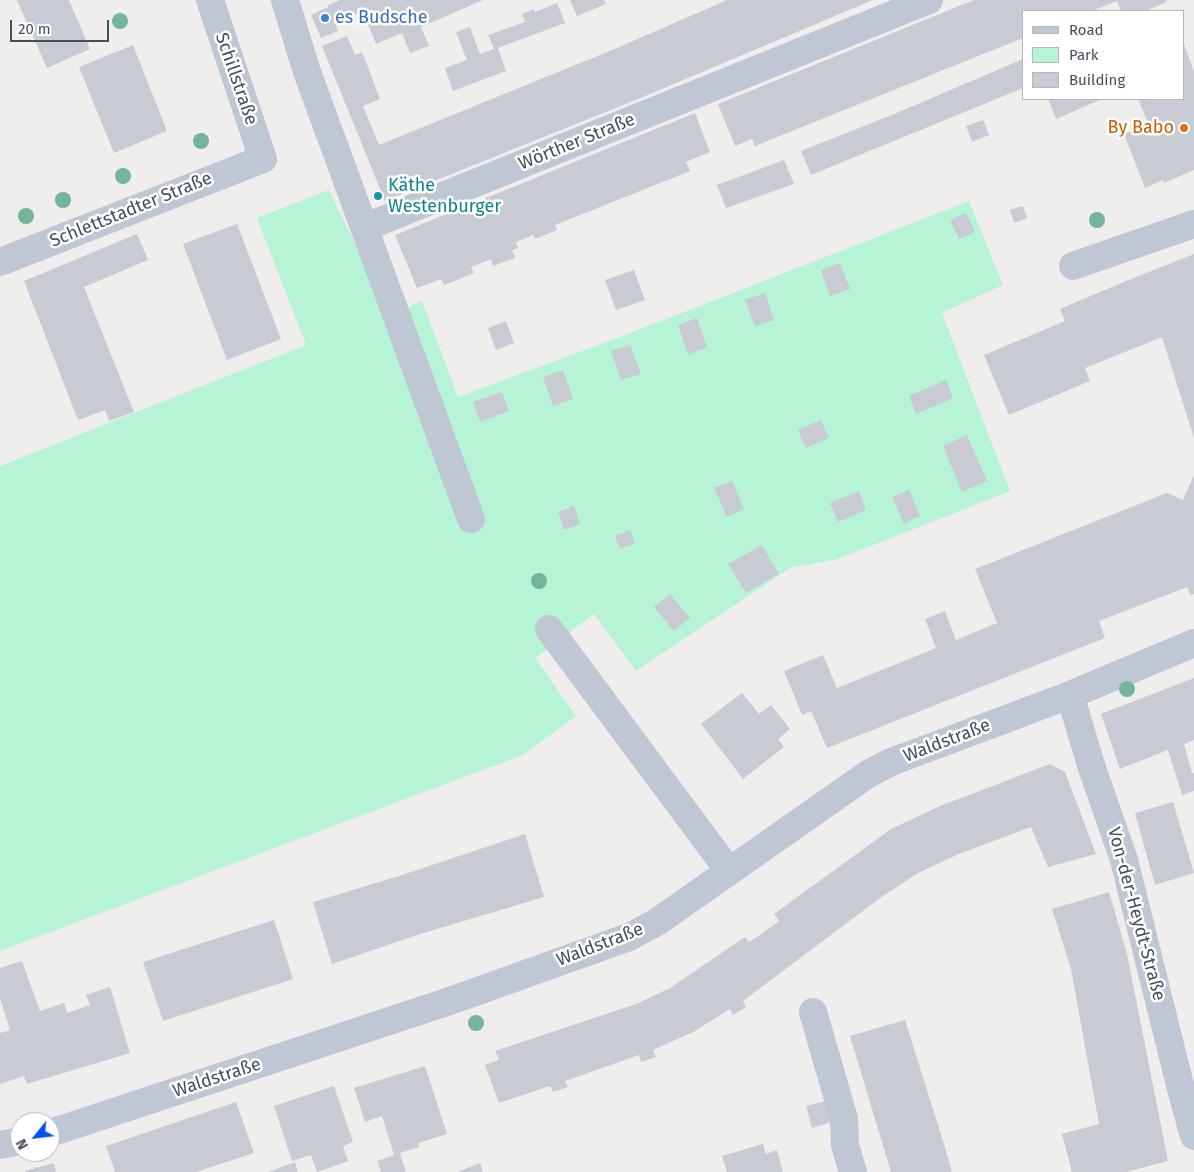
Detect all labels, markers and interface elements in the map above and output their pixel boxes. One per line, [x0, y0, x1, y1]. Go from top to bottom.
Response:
place label: es Budsche [335, 7, 428, 29]
scale bar [12, 10, 111, 42]
legend [1022, 10, 1184, 100]
marker: es Budsche [319, 12, 331, 24]
text: 20 m [18, 20, 51, 38]
text: Road [1069, 21, 1104, 39]
street label: Schillstraße [210, 30, 262, 128]
text: Park [1069, 46, 1099, 64]
text: Building [1069, 71, 1125, 89]
street label: Wörther Straße [516, 109, 638, 175]
place label: By Babo [1107, 117, 1174, 139]
marker: By Babo [1178, 122, 1190, 134]
street label: Schlettstadter Straße [47, 168, 215, 252]
place label: Käthe Westenburger [388, 175, 501, 218]
marker: Käthe Westenburger [372, 190, 384, 202]
street label: Waldstraße [900, 715, 994, 767]
street label: Von-der-Heydt-Straße [1102, 825, 1170, 1003]
street label: Waldstraße [553, 919, 647, 971]
street label: Waldstraße [170, 1054, 264, 1102]
north arrow [10, 1112, 60, 1162]
text: N [13, 1136, 32, 1152]

